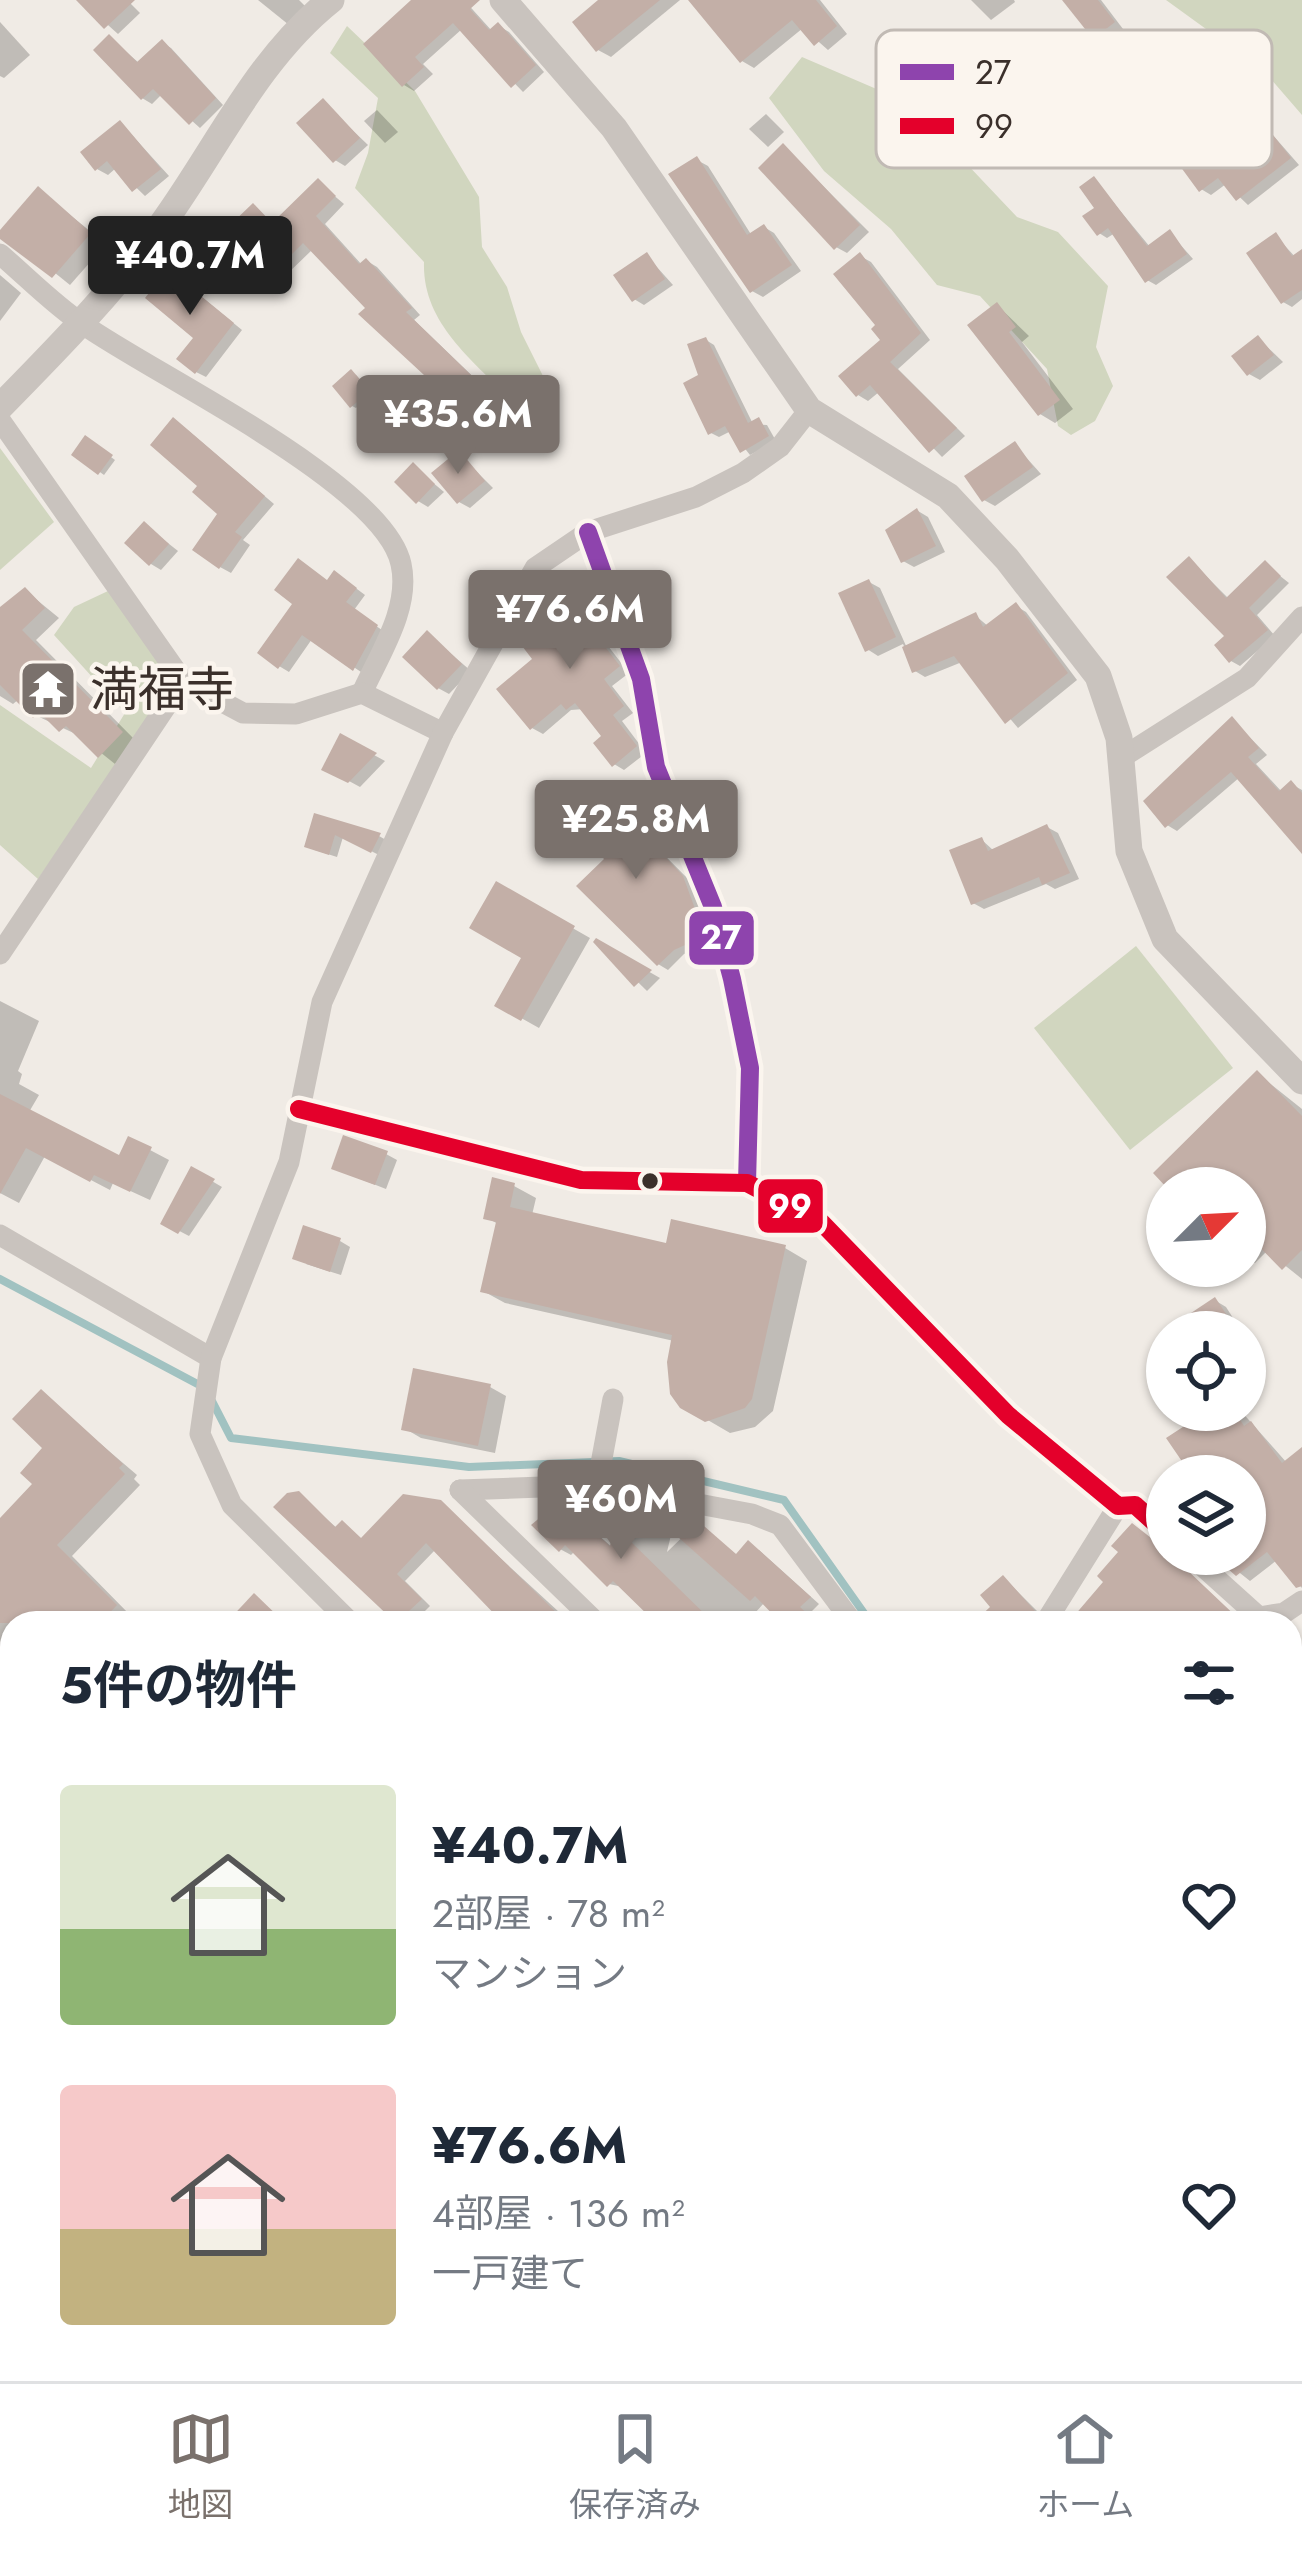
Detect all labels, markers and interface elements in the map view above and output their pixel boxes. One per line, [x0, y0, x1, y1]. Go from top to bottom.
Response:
legend [876, 30, 1272, 168]
text: 27 [975, 49, 1012, 96]
text: 99 [975, 103, 1013, 150]
pin: ¥40.7M [92, 216, 288, 318]
text: ¥40.7M [115, 226, 265, 283]
pin: ¥35.6M [360, 375, 556, 477]
text: ¥35.6M [384, 385, 532, 442]
pin: ¥76.6M [472, 570, 668, 672]
text: ¥76.6M [495, 580, 645, 637]
place label: 満福寺 [90, 655, 234, 724]
temple icon: 満福寺 [17, 658, 79, 720]
pin: ¥25.8M [538, 780, 734, 882]
text: ¥25.8M [562, 790, 710, 847]
line badge: 27 [687, 909, 756, 967]
text: 27 [700, 914, 742, 961]
north arrow [1146, 1167, 1266, 1287]
map controls [1146, 1167, 1266, 1575]
unlabelled marker [639, 1170, 661, 1192]
line badge: 99 [756, 1177, 825, 1235]
text: 99 [768, 1183, 812, 1230]
button: locate [1146, 1311, 1266, 1431]
button: layers [1146, 1455, 1266, 1575]
pin: ¥60M [550, 1460, 692, 1562]
text: ¥60M [565, 1470, 677, 1527]
text: 5件の物件 [60, 1648, 297, 1722]
icon: filters [1176, 1650, 1242, 1716]
text: ¥40.7M [432, 1808, 628, 1882]
icon: home [156, 1833, 300, 1977]
icon: heart [1176, 1872, 1242, 1938]
text: 2部屋 · 78 m² [432, 1885, 665, 1942]
text: マンション [432, 1945, 627, 2002]
text: ¥76.6M [432, 2108, 627, 2182]
icon: home [156, 2133, 300, 2277]
icon: heart [1176, 2172, 1242, 2238]
text: 4部屋 · 136 m² [432, 2185, 685, 2242]
text: 一戸建て [432, 2245, 588, 2302]
tab: 地図 [168, 2406, 234, 2528]
tab: 保存済み [569, 2406, 701, 2528]
tab: ホーム [1036, 2406, 1134, 2528]

